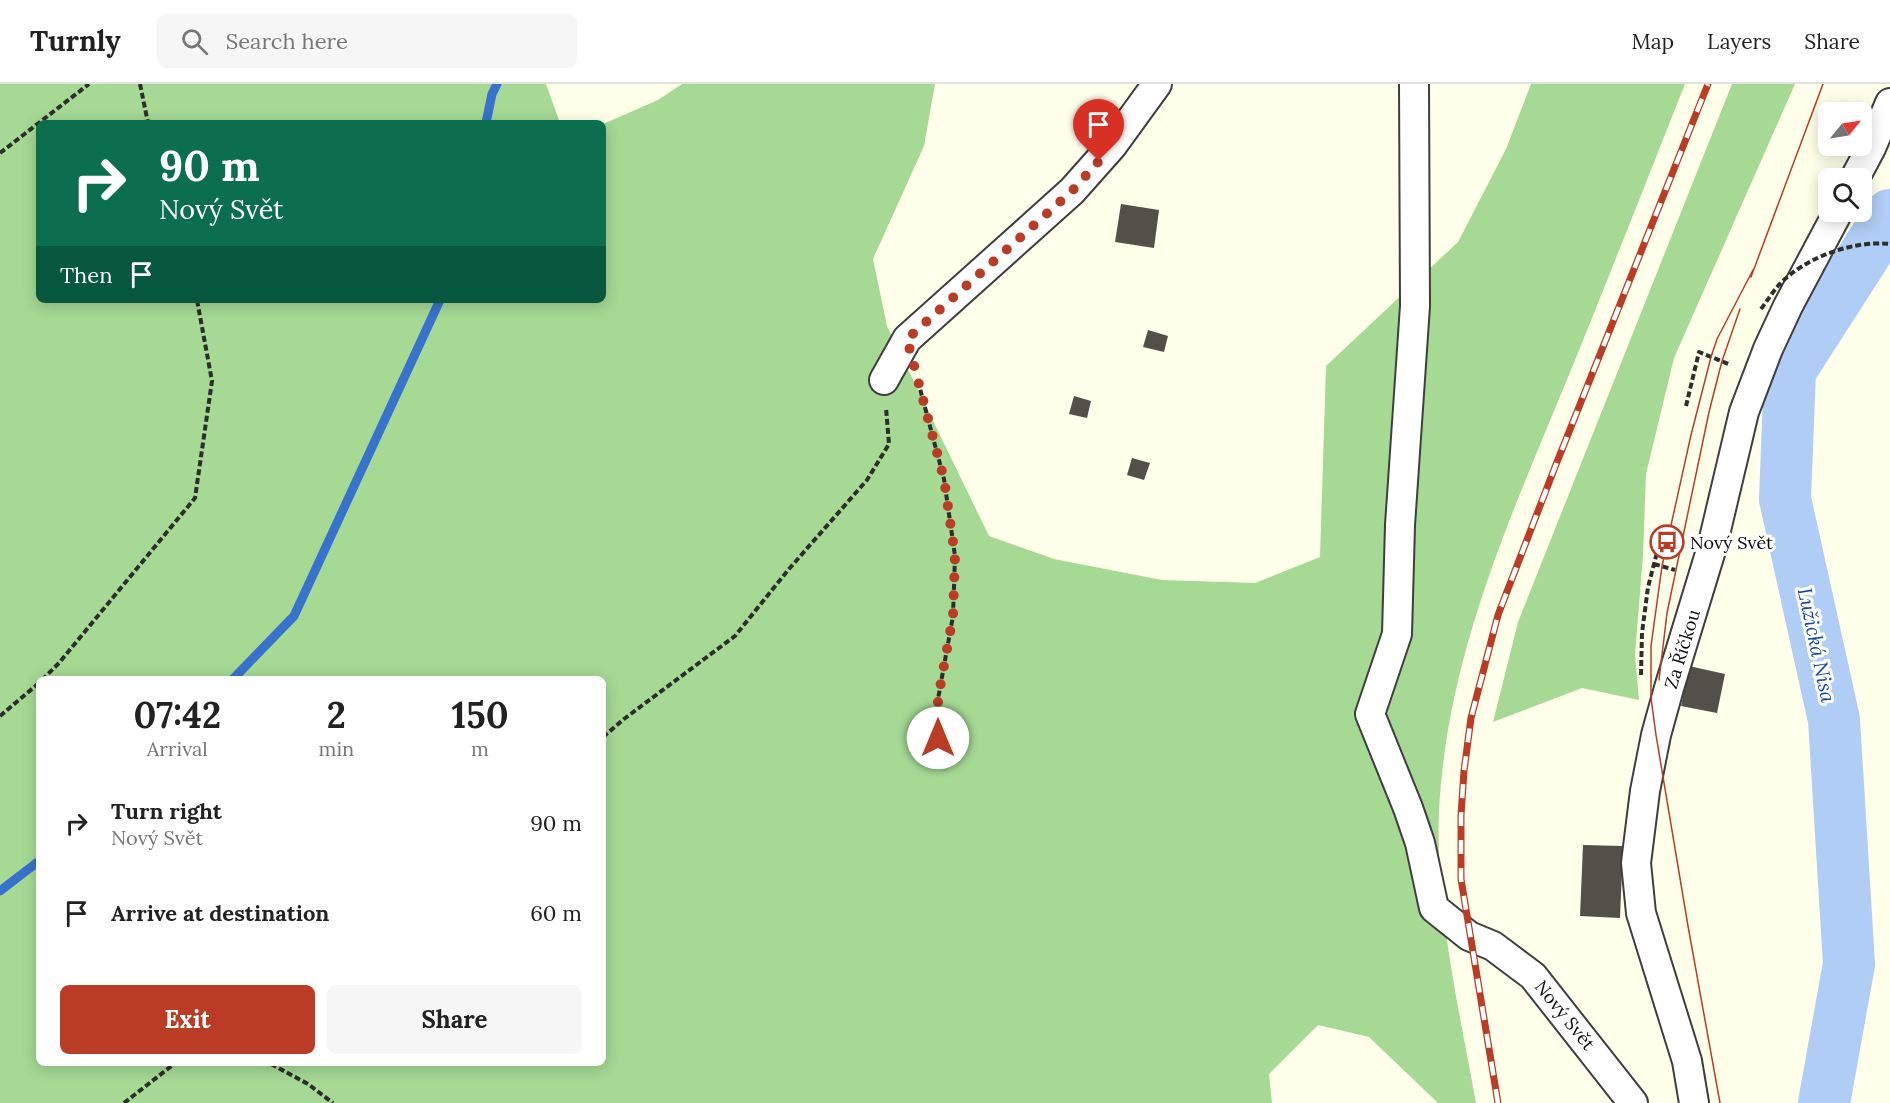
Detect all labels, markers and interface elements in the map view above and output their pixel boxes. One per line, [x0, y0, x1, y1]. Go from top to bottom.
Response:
search box [157, 14, 577, 68]
text: Turnly [30, 23, 121, 59]
icon: search [178, 25, 211, 58]
text: Search here [226, 27, 348, 55]
text: Map [1631, 28, 1674, 55]
text: Layers [1707, 28, 1771, 55]
text: Share [1804, 28, 1860, 55]
pin [1073, 99, 1124, 161]
north arrow [1818, 102, 1872, 156]
map controls [1818, 102, 1872, 222]
icon: arrive [1082, 108, 1115, 141]
text: 90 m [159, 139, 260, 193]
icon: right [60, 144, 138, 222]
button: search [1818, 168, 1872, 222]
text: Nový Svět [159, 192, 284, 226]
icon: arrive [125, 258, 158, 291]
text: Then [60, 261, 113, 289]
bus stop icon: Nový Svět [1649, 524, 1685, 560]
place label: Nový Svět [1690, 531, 1773, 554]
water label: Lužická Nisa [1793, 585, 1841, 705]
street label: Za Říčkou [1659, 606, 1705, 691]
text: 07:42 [133, 692, 221, 738]
text: 2 [327, 692, 346, 738]
text: 150 [452, 692, 509, 738]
position arrow [906, 706, 970, 770]
text: Arrival [147, 736, 208, 761]
text: min [319, 736, 354, 761]
text: m [471, 736, 489, 761]
text: Turn right [111, 797, 222, 825]
icon: right [60, 807, 93, 840]
text: 90 m [530, 809, 582, 837]
text: Nový Svět [111, 825, 203, 850]
icon: arrive [60, 897, 93, 930]
text: Arrive at destination [111, 899, 329, 927]
text: 60 m [530, 899, 582, 927]
street label: Nový Svět [1530, 976, 1600, 1055]
button: Exit [60, 985, 315, 1054]
button: Share [327, 985, 582, 1054]

